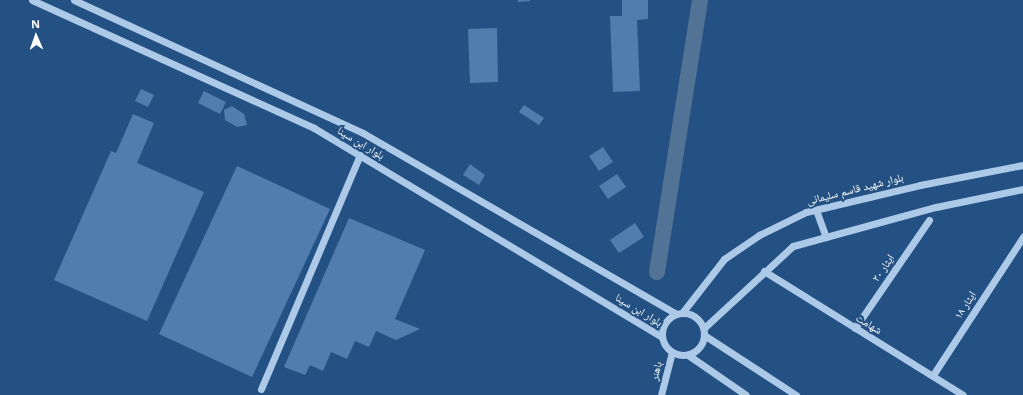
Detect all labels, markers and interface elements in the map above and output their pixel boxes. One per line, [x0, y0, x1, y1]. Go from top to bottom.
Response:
north arrow [16, 16, 56, 56]
text: N [31, 16, 40, 31]
street label: بلوار ابن سینا [335, 124, 387, 162]
street label: بلوار شهید قاسم سلیمانی [805, 171, 905, 207]
street label: ایثار ۲۰ [869, 252, 897, 284]
street label: ایثار ۱۸ [951, 289, 979, 321]
street label: بلوار ابن سینا [613, 291, 665, 329]
street label: شهامت [854, 311, 884, 337]
street label: باهنر [647, 360, 665, 382]

